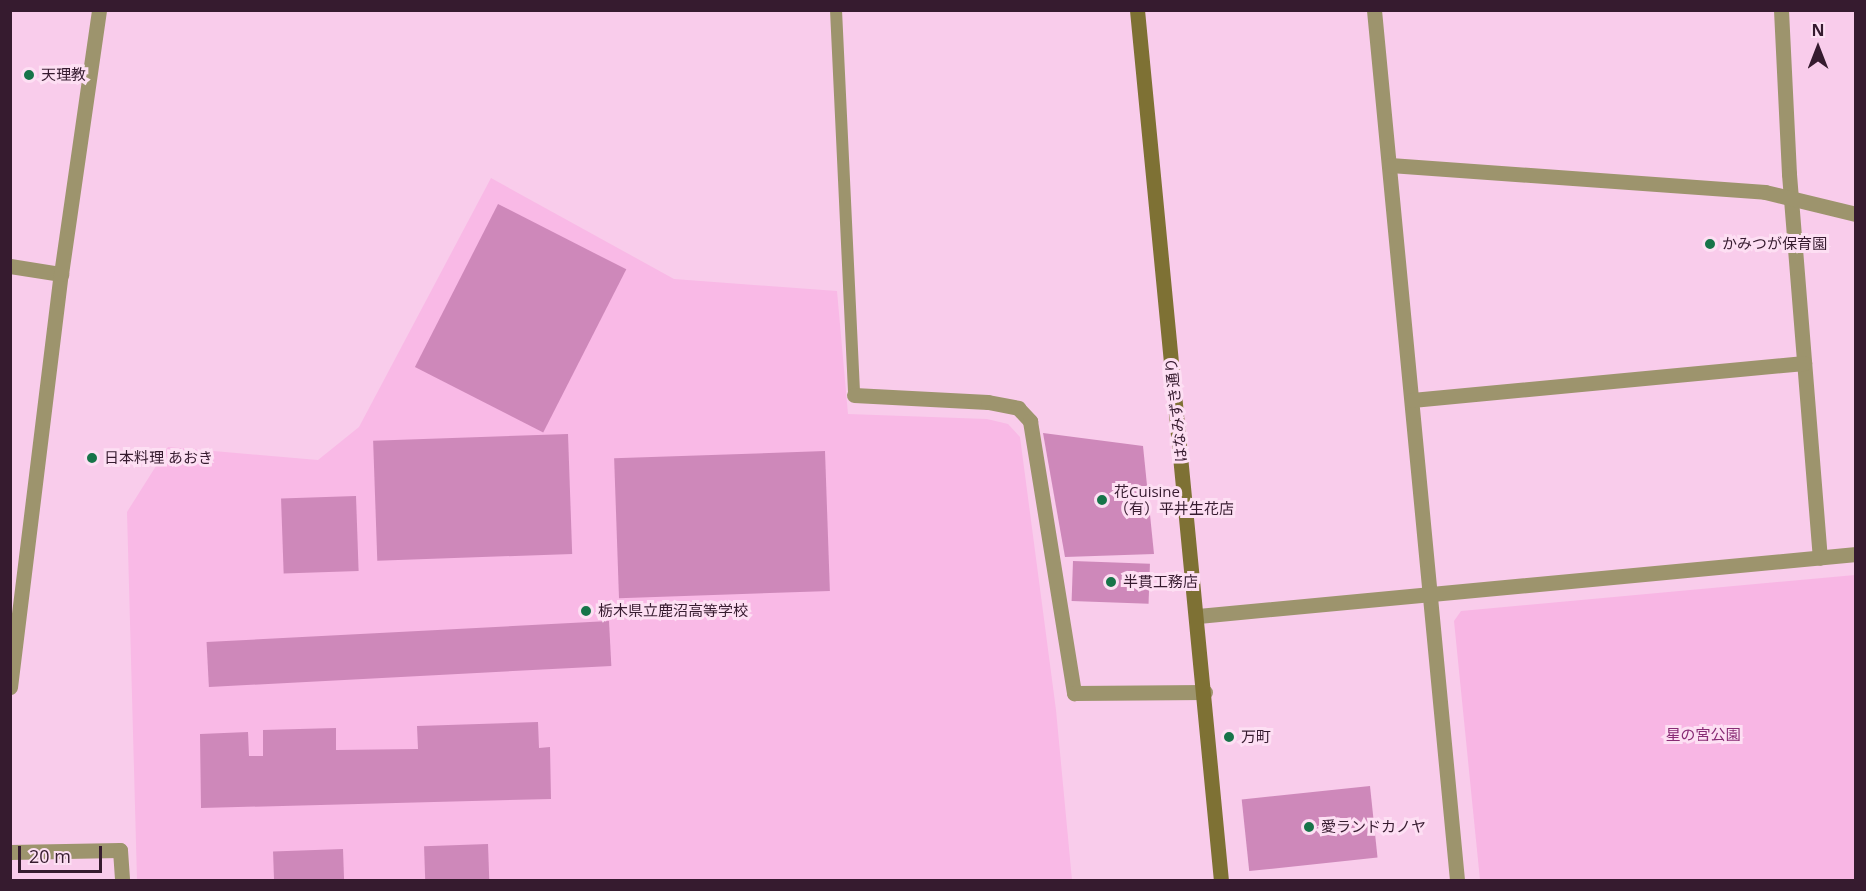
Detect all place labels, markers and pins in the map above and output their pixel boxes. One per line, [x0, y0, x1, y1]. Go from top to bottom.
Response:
place label: 天理教 [41, 66, 86, 84]
marker: 天理教 [22, 68, 36, 82]
place label: かみつが保育園 [1722, 235, 1827, 253]
marker: かみつが保育園 [1703, 237, 1717, 251]
place label: 日本料理 あおき [104, 449, 213, 467]
marker: 日本料理 あおき [85, 451, 99, 465]
place label: 花Cuisine （有）平井生花店 [1114, 482, 1234, 517]
marker: 花Cuisine （有）平井生花店 [1095, 493, 1109, 507]
place label: 半貫工務店 [1123, 573, 1198, 591]
marker: 半貫工務店 [1104, 575, 1118, 589]
place label: 栃木県立鹿沼高等学校 [598, 602, 748, 620]
marker: 栃木県立鹿沼高等学校 [579, 604, 593, 618]
place label: 万町 [1241, 728, 1271, 746]
marker: 万町 [1222, 730, 1236, 744]
place label: 愛ランドカノヤ [1321, 818, 1426, 836]
marker: 愛ランドカノヤ [1302, 820, 1316, 834]

